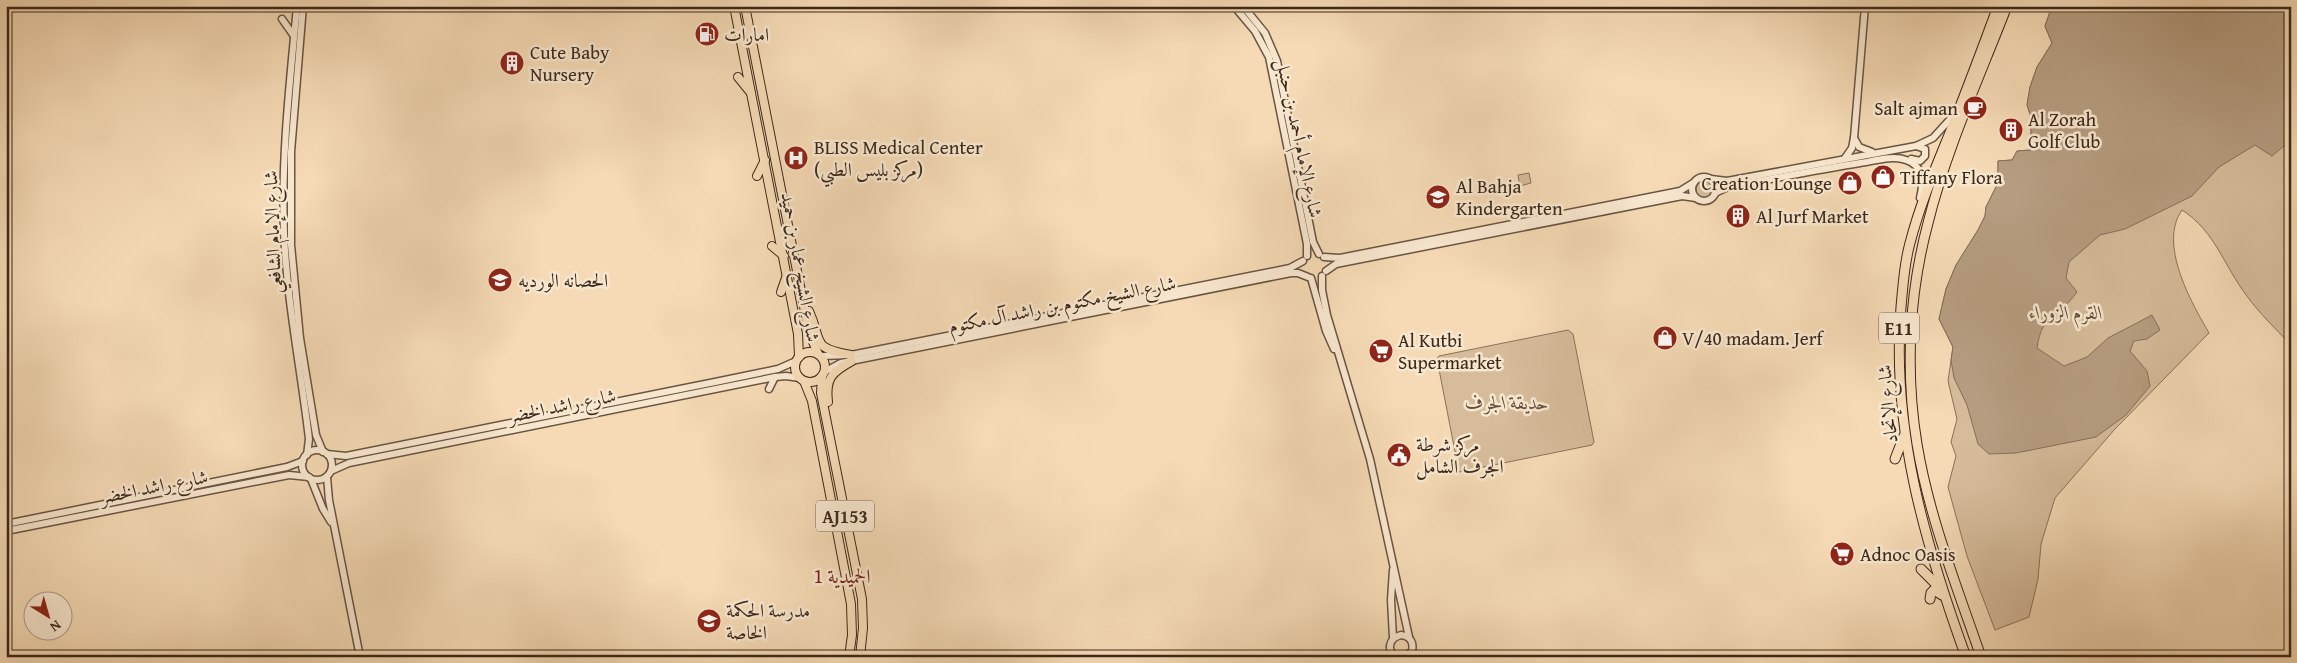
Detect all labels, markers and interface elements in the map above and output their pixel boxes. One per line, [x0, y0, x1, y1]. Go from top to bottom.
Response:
place label: امارات [724, 20, 769, 48]
fuel station icon: امارات [694, 21, 720, 47]
place label: Cute Baby Nursery [530, 38, 610, 88]
building icon: Cute Baby Nursery [499, 50, 525, 76]
street label: شارع الإمام أحمد بن حنبل [1267, 56, 1331, 221]
place label: Salt ajman [1874, 94, 1958, 122]
cafe icon: Salt ajman [1962, 95, 1988, 121]
place label: Al Zorah Golf Club [2028, 105, 2100, 155]
building icon: Al Zorah Golf Club [1998, 117, 2024, 143]
place label: BLISS Medical Center (مركز بليس الطبي) [814, 133, 983, 188]
hospital icon: BLISS Medical Center (مركز بليس الطبي) [783, 145, 809, 171]
place label: Tiffany Flora [1900, 163, 2002, 191]
shop icon: Tiffany Flora [1870, 164, 1896, 190]
place label: Creation Lounge [1701, 169, 1832, 197]
street label: شارع الإمام الشافعي [256, 170, 292, 294]
shop icon: Creation Lounge [1837, 170, 1863, 196]
place label: Al Bahja Kindergarten [1456, 172, 1563, 222]
school or university icon: Al Bahja Kindergarten [1425, 184, 1451, 210]
street label: شارع الشيخ عمار بن حميد [770, 190, 828, 345]
place label: Al Jurf Market [1756, 202, 1869, 230]
building icon: Al Jurf Market [1725, 203, 1751, 229]
place label: الحصانه الورديه [518, 266, 608, 294]
school or university icon: الحصانه الورديه [487, 267, 513, 293]
street label: شارع الشيخ مكتوم بن راشد آل مكتوم [946, 268, 1179, 344]
park label: القرم الزوراء [2029, 298, 2103, 329]
road number: E11 [1879, 312, 1919, 343]
place label: V/40 madam. Jerf [1682, 324, 1825, 352]
shop icon: V/40 madam. Jerf [1652, 325, 1678, 351]
place label: Al Kutbi Supermarket [1398, 326, 1502, 376]
supermarket icon: Al Kutbi Supermarket [1368, 338, 1394, 364]
street label: شارع الإتحاد [1870, 363, 1906, 444]
street label: شارع راشد الخضر [504, 381, 619, 431]
park label: حديقة الجرف [1465, 388, 1549, 416]
place label: مركز شرطة الجرف الشامل [1416, 430, 1504, 480]
public building icon: مركز شرطة الجرف الشامل [1386, 442, 1412, 468]
street label: شارع راشد الخضر [96, 462, 211, 512]
road number: AJ153 [816, 501, 874, 532]
place label: Adnoc Oasis [1860, 540, 1956, 568]
supermarket icon: Adnoc Oasis [1829, 541, 1855, 567]
district label: الحميدية 1 [813, 561, 871, 590]
north arrow [22, 590, 72, 640]
place label: مدرسة الحكمة الخاصة [726, 596, 810, 646]
school or university icon: مدرسة الحكمة الخاصة [696, 608, 722, 634]
text: N [46, 616, 66, 638]

